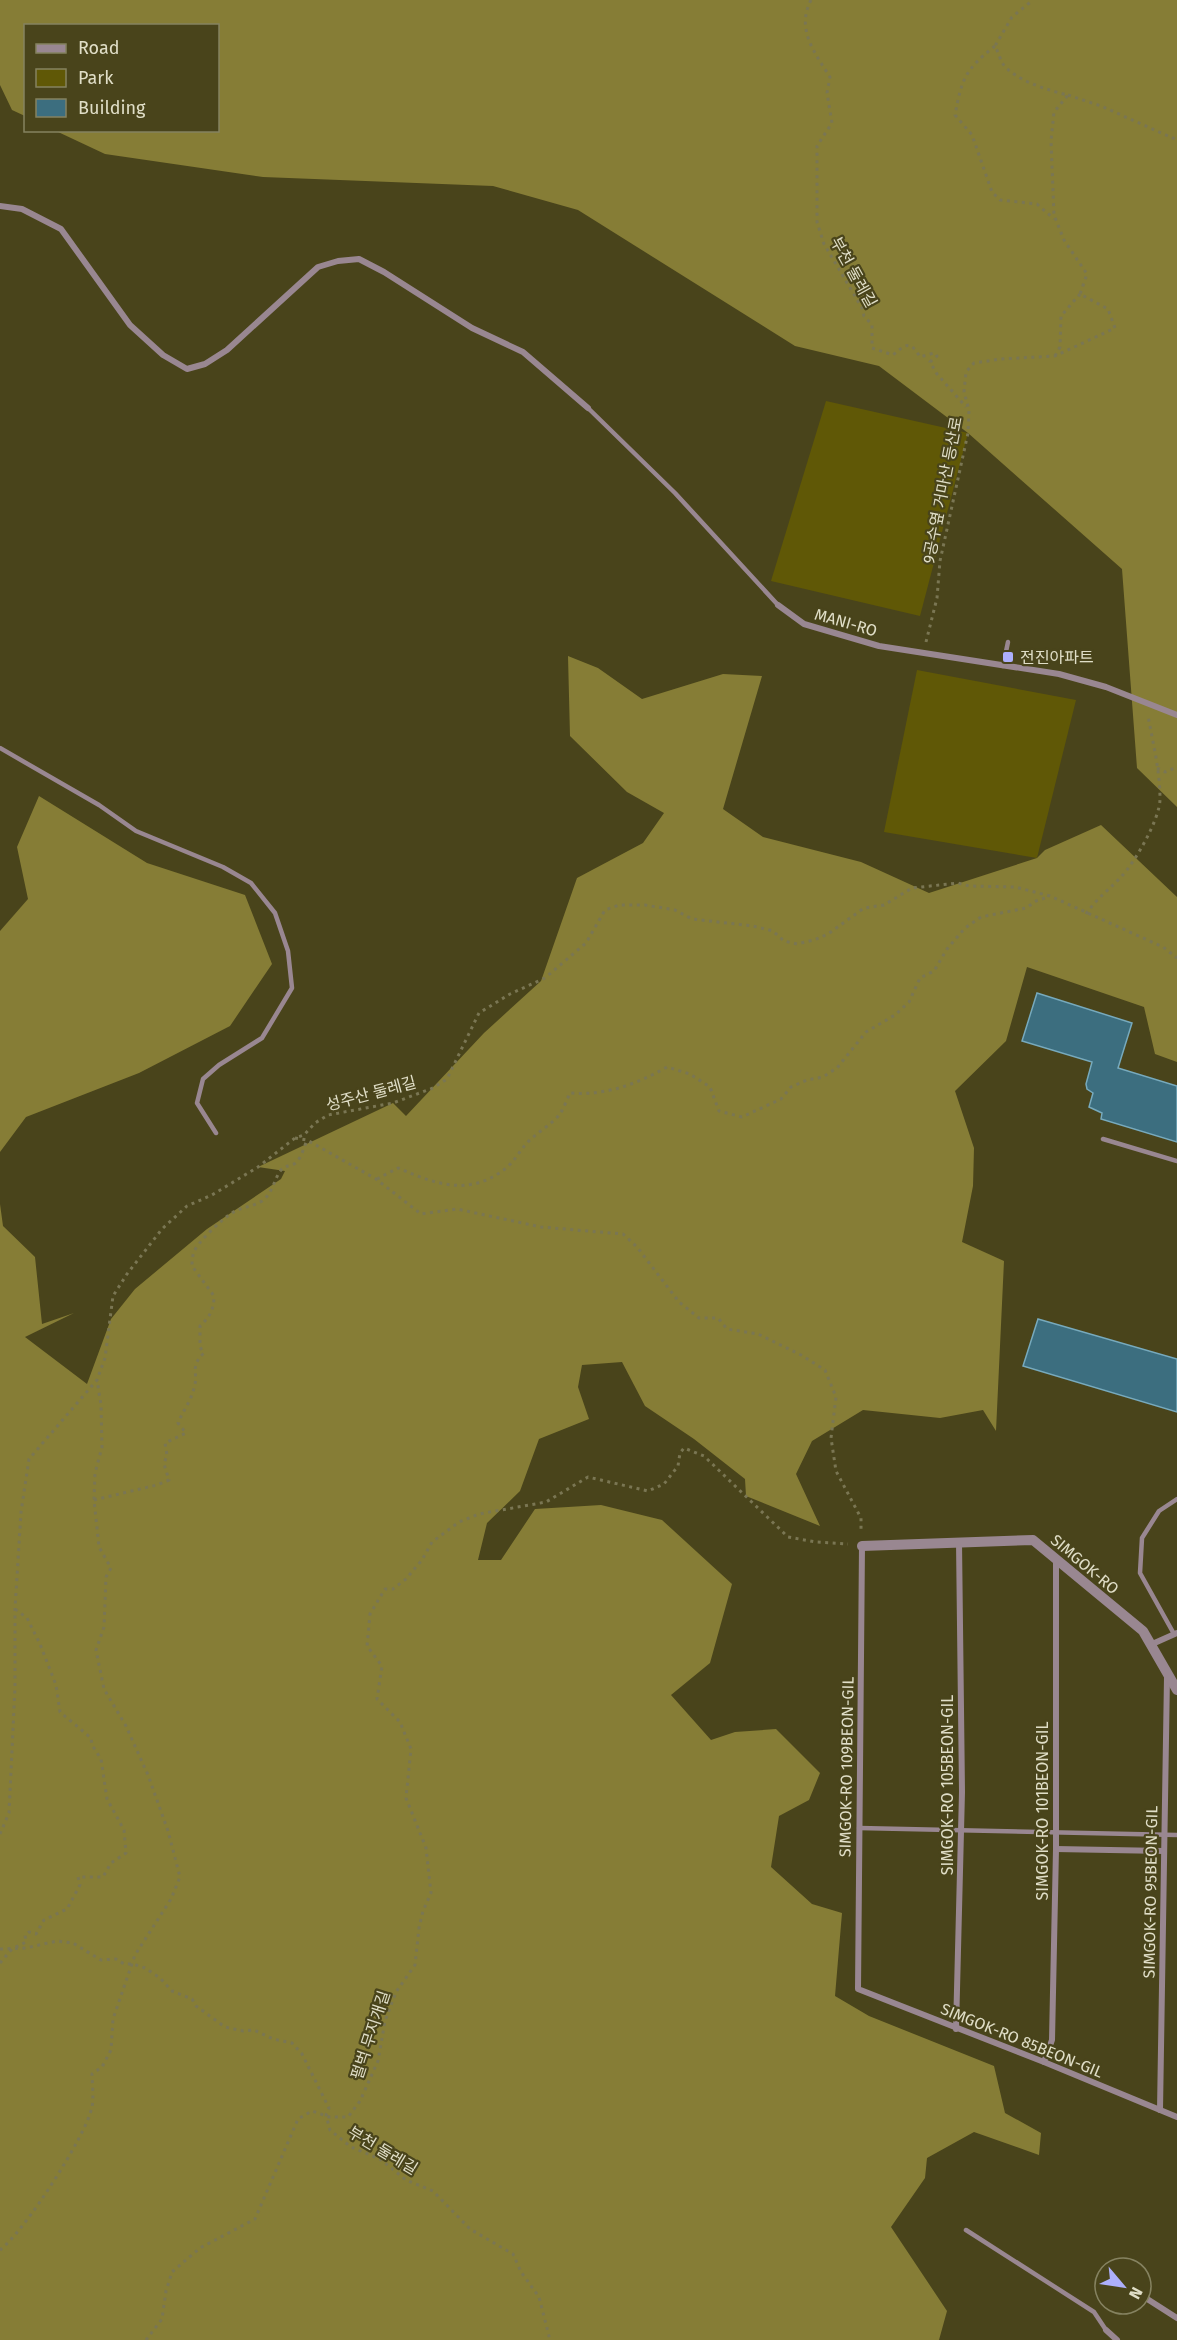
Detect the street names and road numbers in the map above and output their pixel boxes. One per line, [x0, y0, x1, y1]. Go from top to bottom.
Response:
street label: 부천 둘레길 [826, 234, 881, 311]
street label: 9공수옆 거마산 등산로 [919, 415, 966, 565]
street label: MANI-RO [812, 604, 879, 640]
street label: 성주산 둘레길 [324, 1072, 418, 1115]
street label: SIMGOK-RO [1047, 1530, 1123, 1598]
street label: SIMGOK-RO 109BEON-GIL [835, 1677, 858, 1857]
street label: SIMGOK-RO 105BEON-GIL [938, 1695, 957, 1875]
street label: SIMGOK-RO 101BEON-GIL [1033, 1722, 1052, 1900]
street label: SIMGOK-RO 95BEON-GIL [1139, 1805, 1162, 1979]
street label: 펄벅 무지개길 [347, 1988, 394, 2082]
street label: SIMGOK-RO 85BEON-GIL [938, 1999, 1106, 2082]
street label: 부천 둘레길 [344, 2122, 421, 2179]

